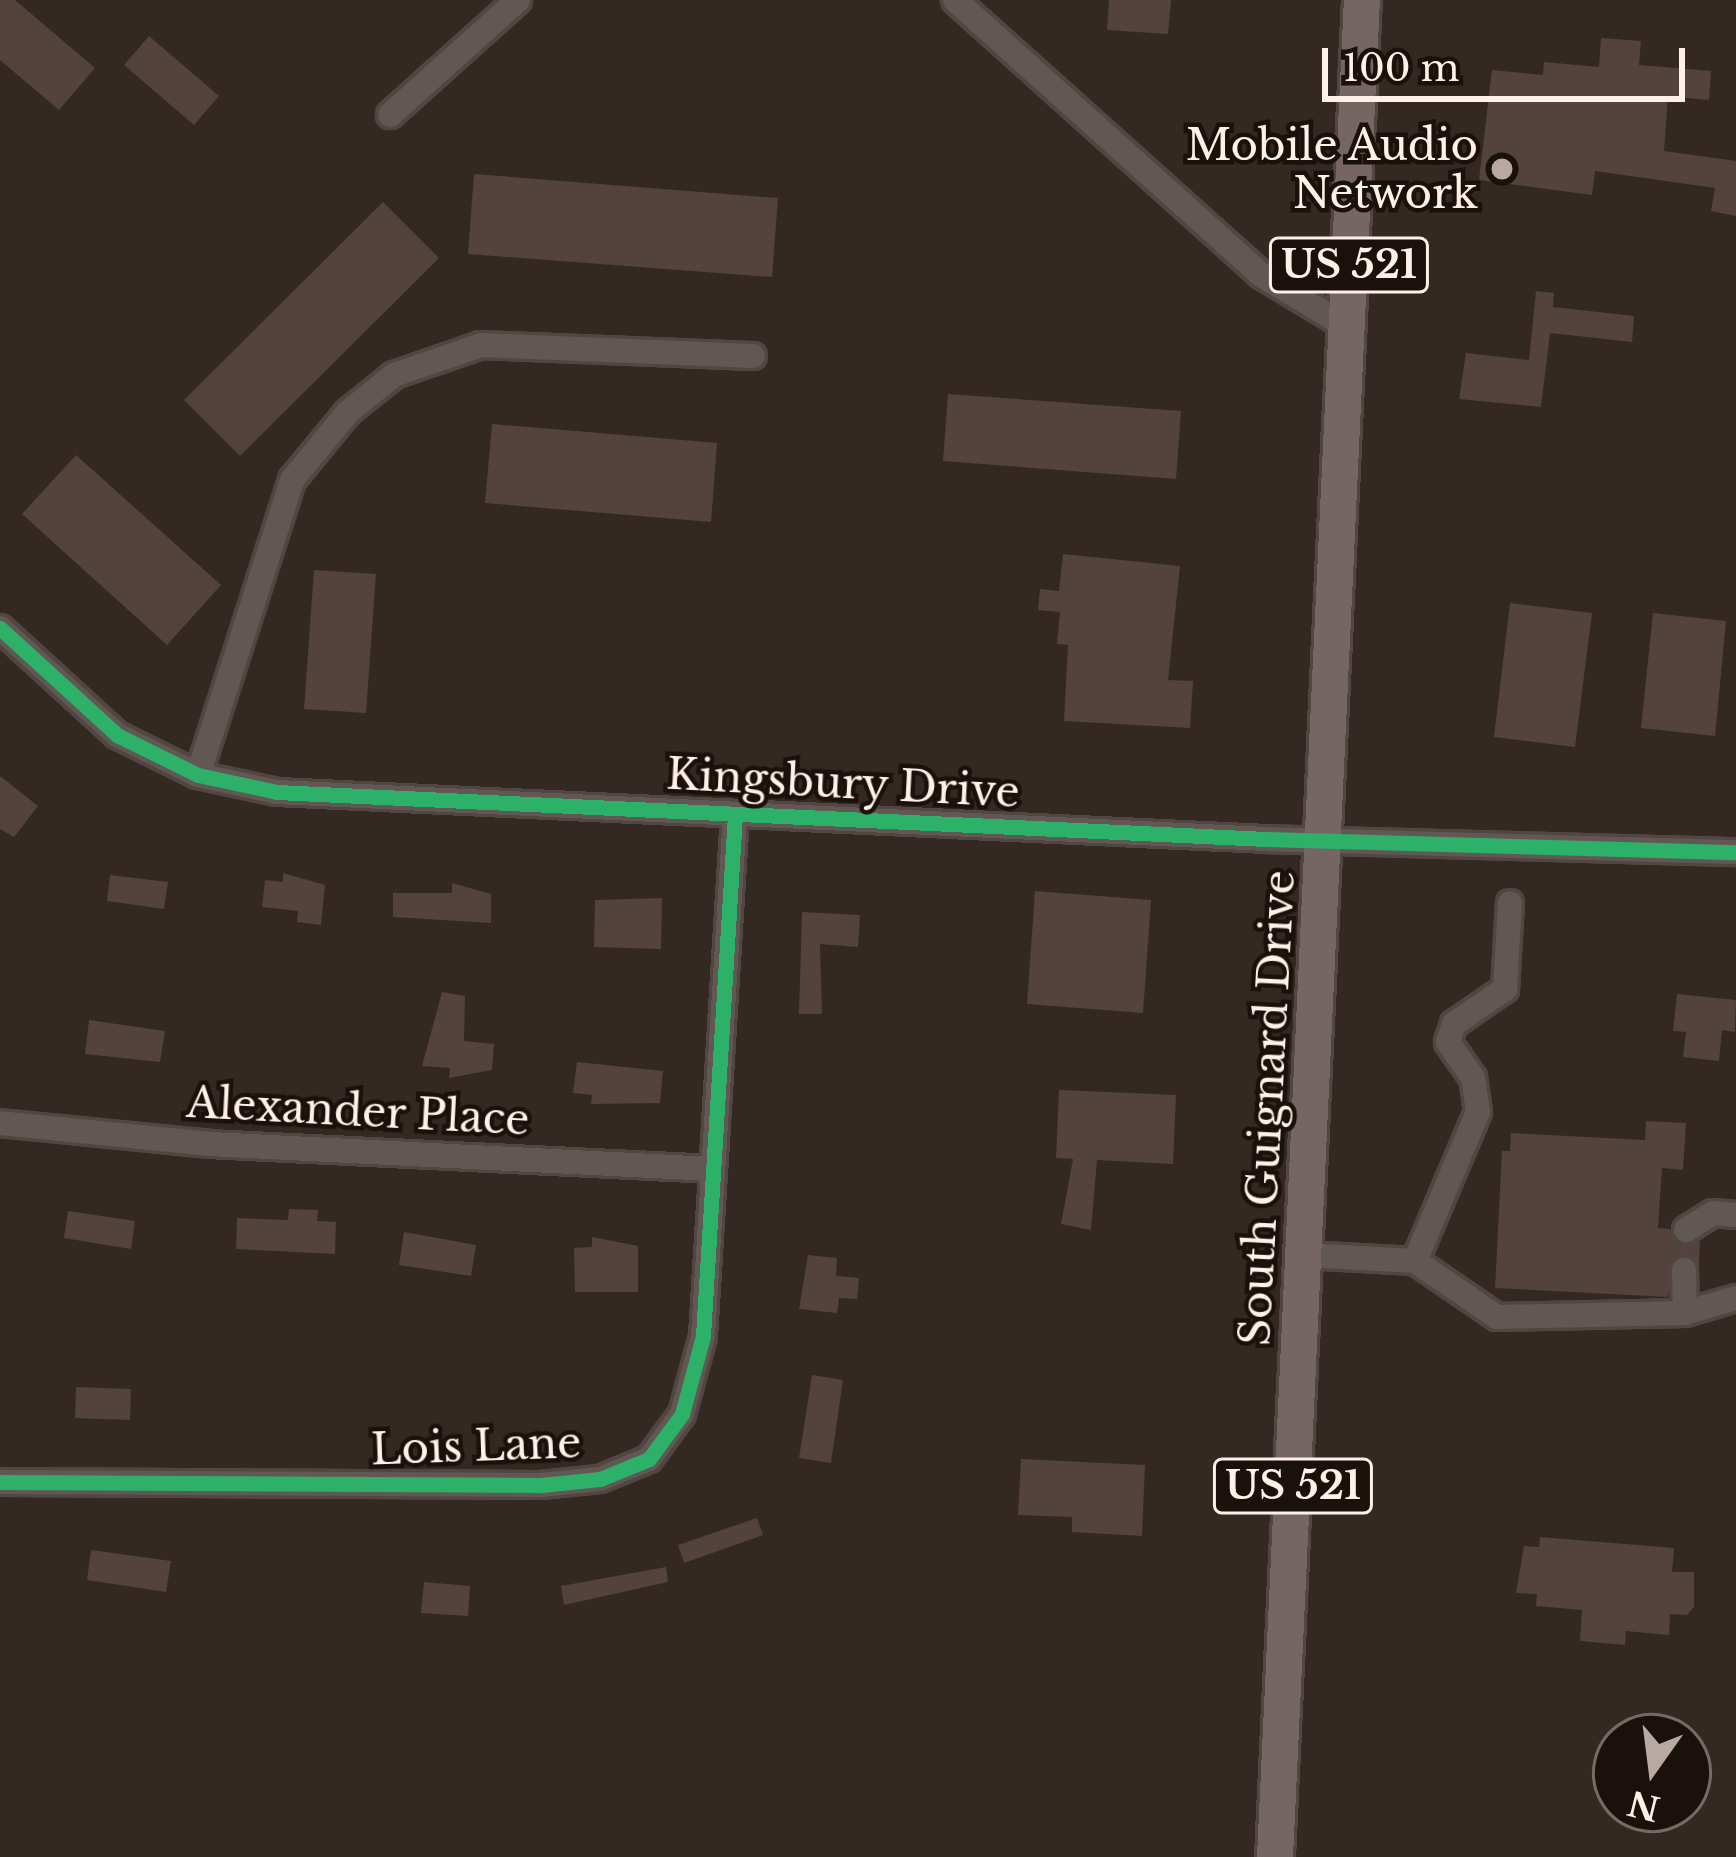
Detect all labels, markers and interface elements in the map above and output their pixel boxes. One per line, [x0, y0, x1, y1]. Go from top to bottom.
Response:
scale bar [1328, 24, 1691, 98]
text: 100 m [1343, 46, 1459, 91]
place label: Mobile Audio Network [1184, 120, 1478, 219]
marker: Mobile Audio Network [1489, 156, 1515, 182]
road number: US 521 [1268, 232, 1430, 298]
street label: Kingsbury Drive [665, 749, 1021, 817]
street label: South Guignard Drive [1229, 869, 1305, 1347]
street label: Alexander Place [185, 1077, 531, 1145]
street label: Lois Lane [370, 1417, 582, 1475]
road number: US 521 [1212, 1453, 1374, 1519]
north arrow [1592, 1713, 1712, 1833]
text: N [1624, 1782, 1664, 1829]

